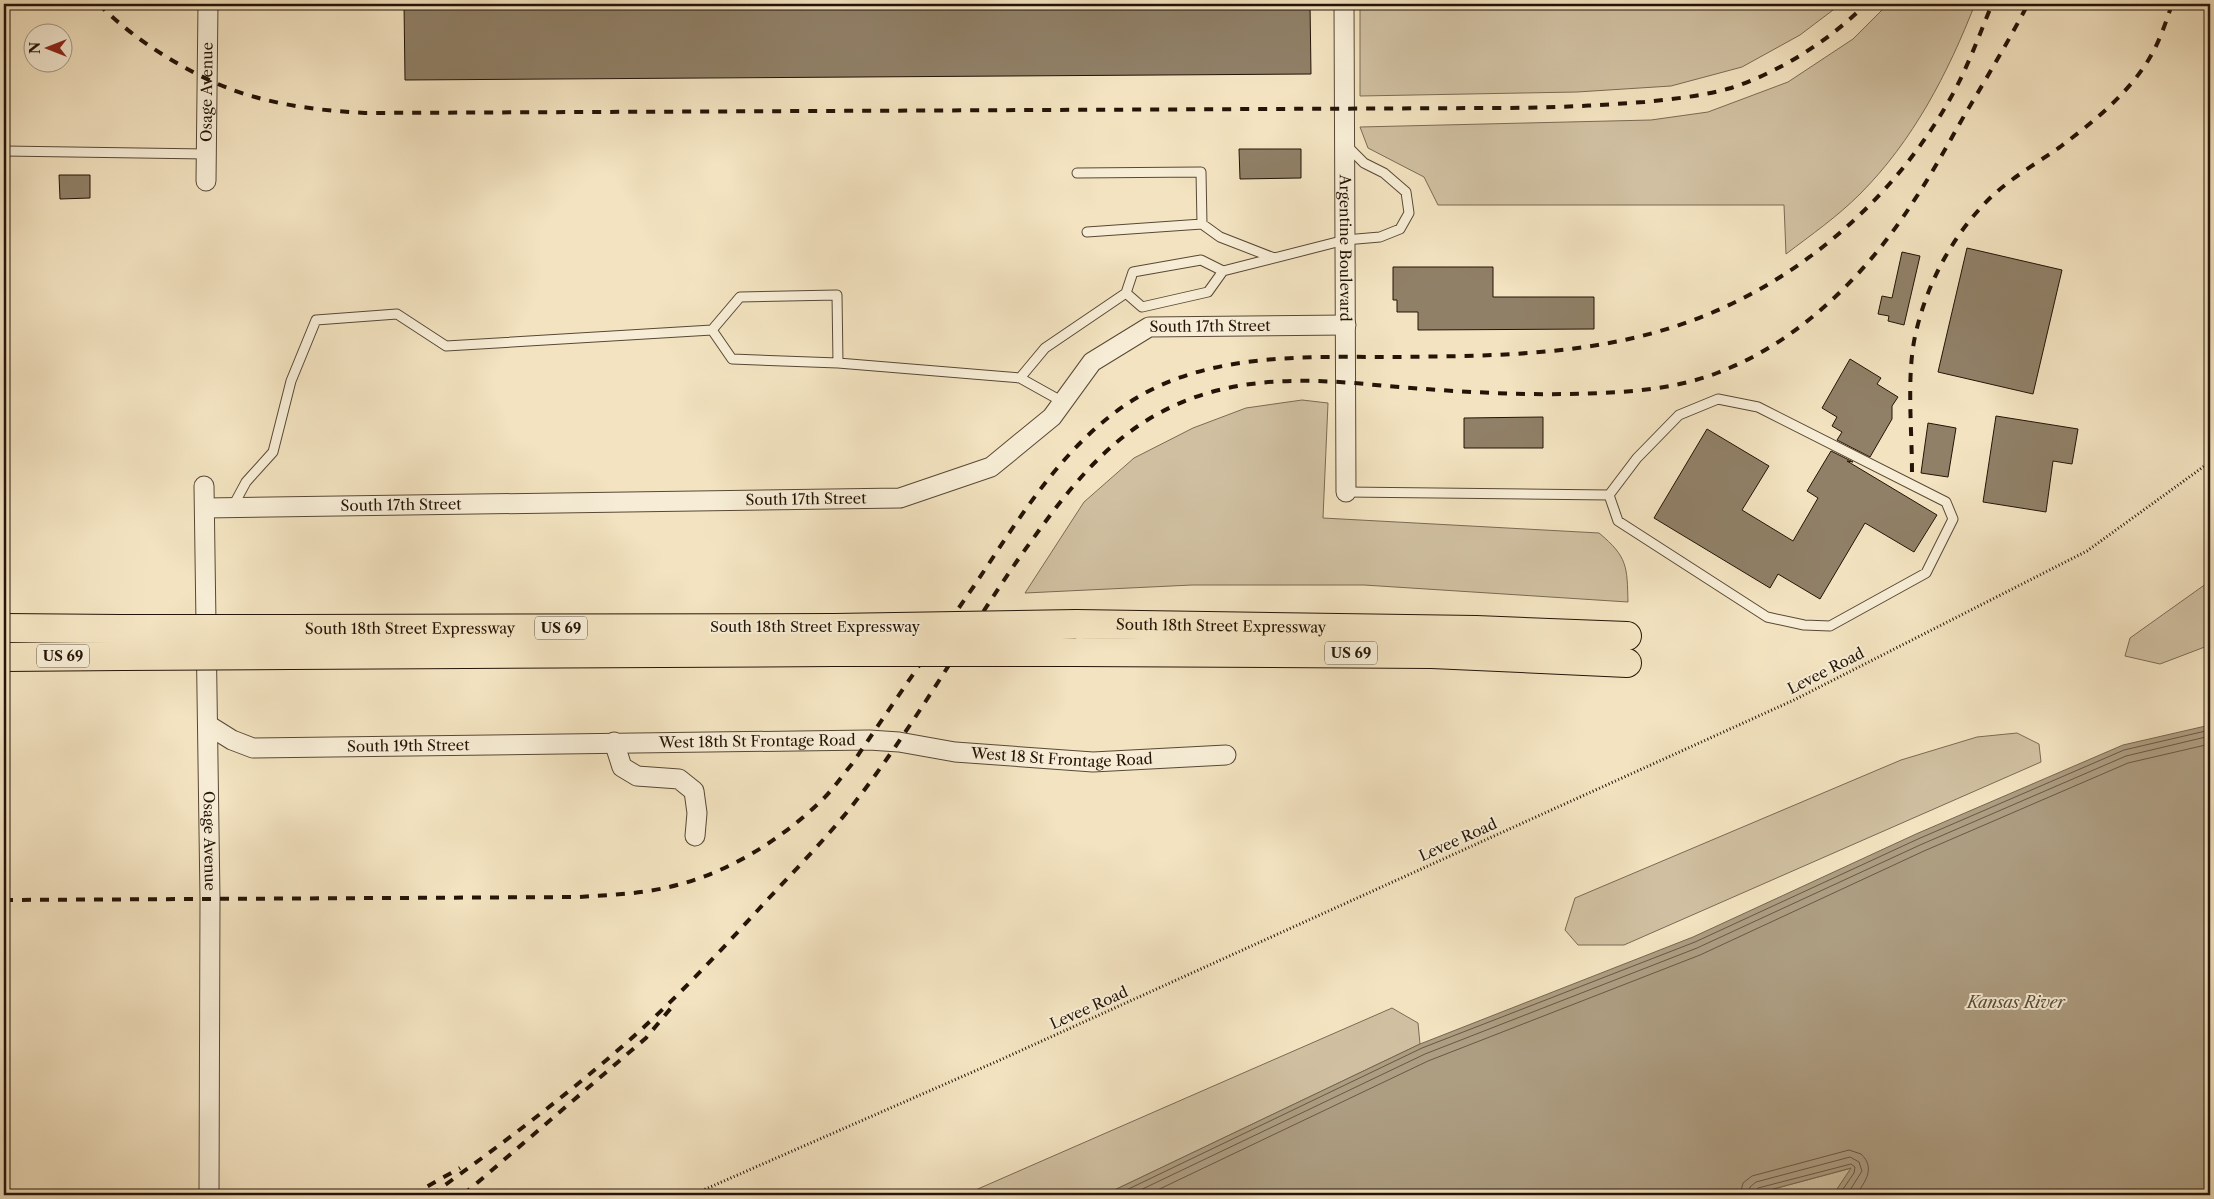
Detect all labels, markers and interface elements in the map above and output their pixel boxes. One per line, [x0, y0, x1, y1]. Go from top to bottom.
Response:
north arrow [22, 22, 72, 72]
text: N [26, 42, 44, 54]
street label: Osage Avenue [196, 42, 217, 142]
street label: Argentine Boulevard [1336, 173, 1355, 322]
street label: South 17th Street [1149, 316, 1271, 336]
street label: South 17th Street [745, 488, 867, 509]
street label: South 17th Street [340, 494, 462, 515]
street label: South 18th Street Expressway [1116, 615, 1327, 637]
road number: US 69 [535, 616, 587, 640]
street label: South 18th Street Expressway [710, 617, 921, 636]
street label: South 18th Street Expressway [305, 619, 516, 638]
road number: US 69 [1325, 641, 1377, 664]
street label: Levee Road [1784, 643, 1867, 698]
road number: US 69 [37, 644, 89, 668]
street label: West 18th St Frontage Road [658, 730, 856, 752]
street label: South 19th Street [347, 735, 470, 756]
street label: West 18 St Frontage Road [970, 743, 1153, 771]
street label: Osage Avenue [199, 791, 220, 891]
street label: Levee Road [1416, 814, 1500, 865]
street label: Levee Road [1047, 982, 1131, 1033]
water label: Kansas River [1965, 992, 2066, 1012]

